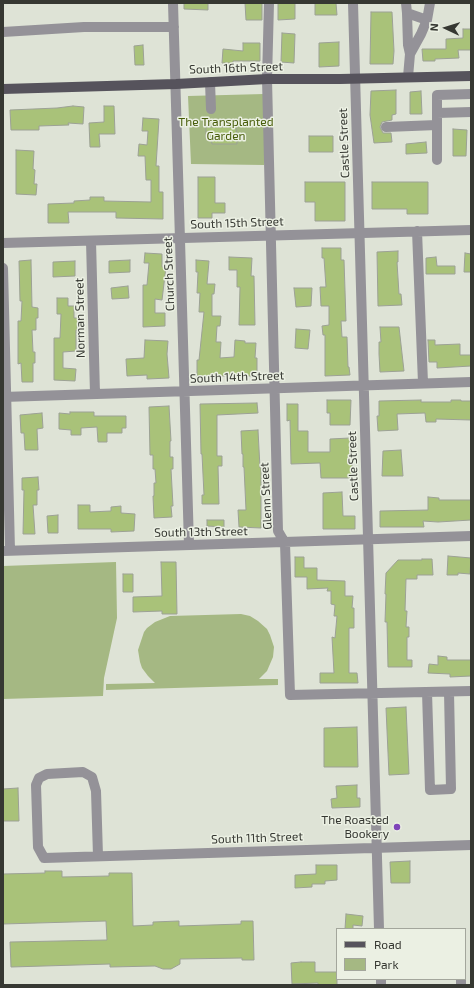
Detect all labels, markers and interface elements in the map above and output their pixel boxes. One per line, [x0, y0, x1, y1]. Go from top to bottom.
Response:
north arrow [426, 8, 466, 48]
text: N [427, 23, 440, 32]
street label: South 16th Street [189, 59, 283, 77]
street label: Castle Street [336, 108, 352, 178]
park label: The Transplanted Garden [178, 115, 274, 143]
street label: South 15th Street [190, 214, 284, 232]
street label: Church Street [161, 237, 177, 311]
street label: Norman Street [72, 278, 88, 358]
street label: South 14th Street [190, 368, 284, 386]
street label: Castle Street [345, 431, 361, 501]
street label: Glenn Street [257, 462, 275, 530]
street label: South 13th Street [154, 524, 248, 540]
place label: The Roasted Bookery [321, 813, 389, 841]
marker: The Roasted Bookery [392, 822, 402, 832]
street label: South 11th Street [211, 829, 303, 847]
legend [336, 928, 466, 980]
text: Road [374, 937, 402, 951]
text: Park [374, 957, 399, 971]

